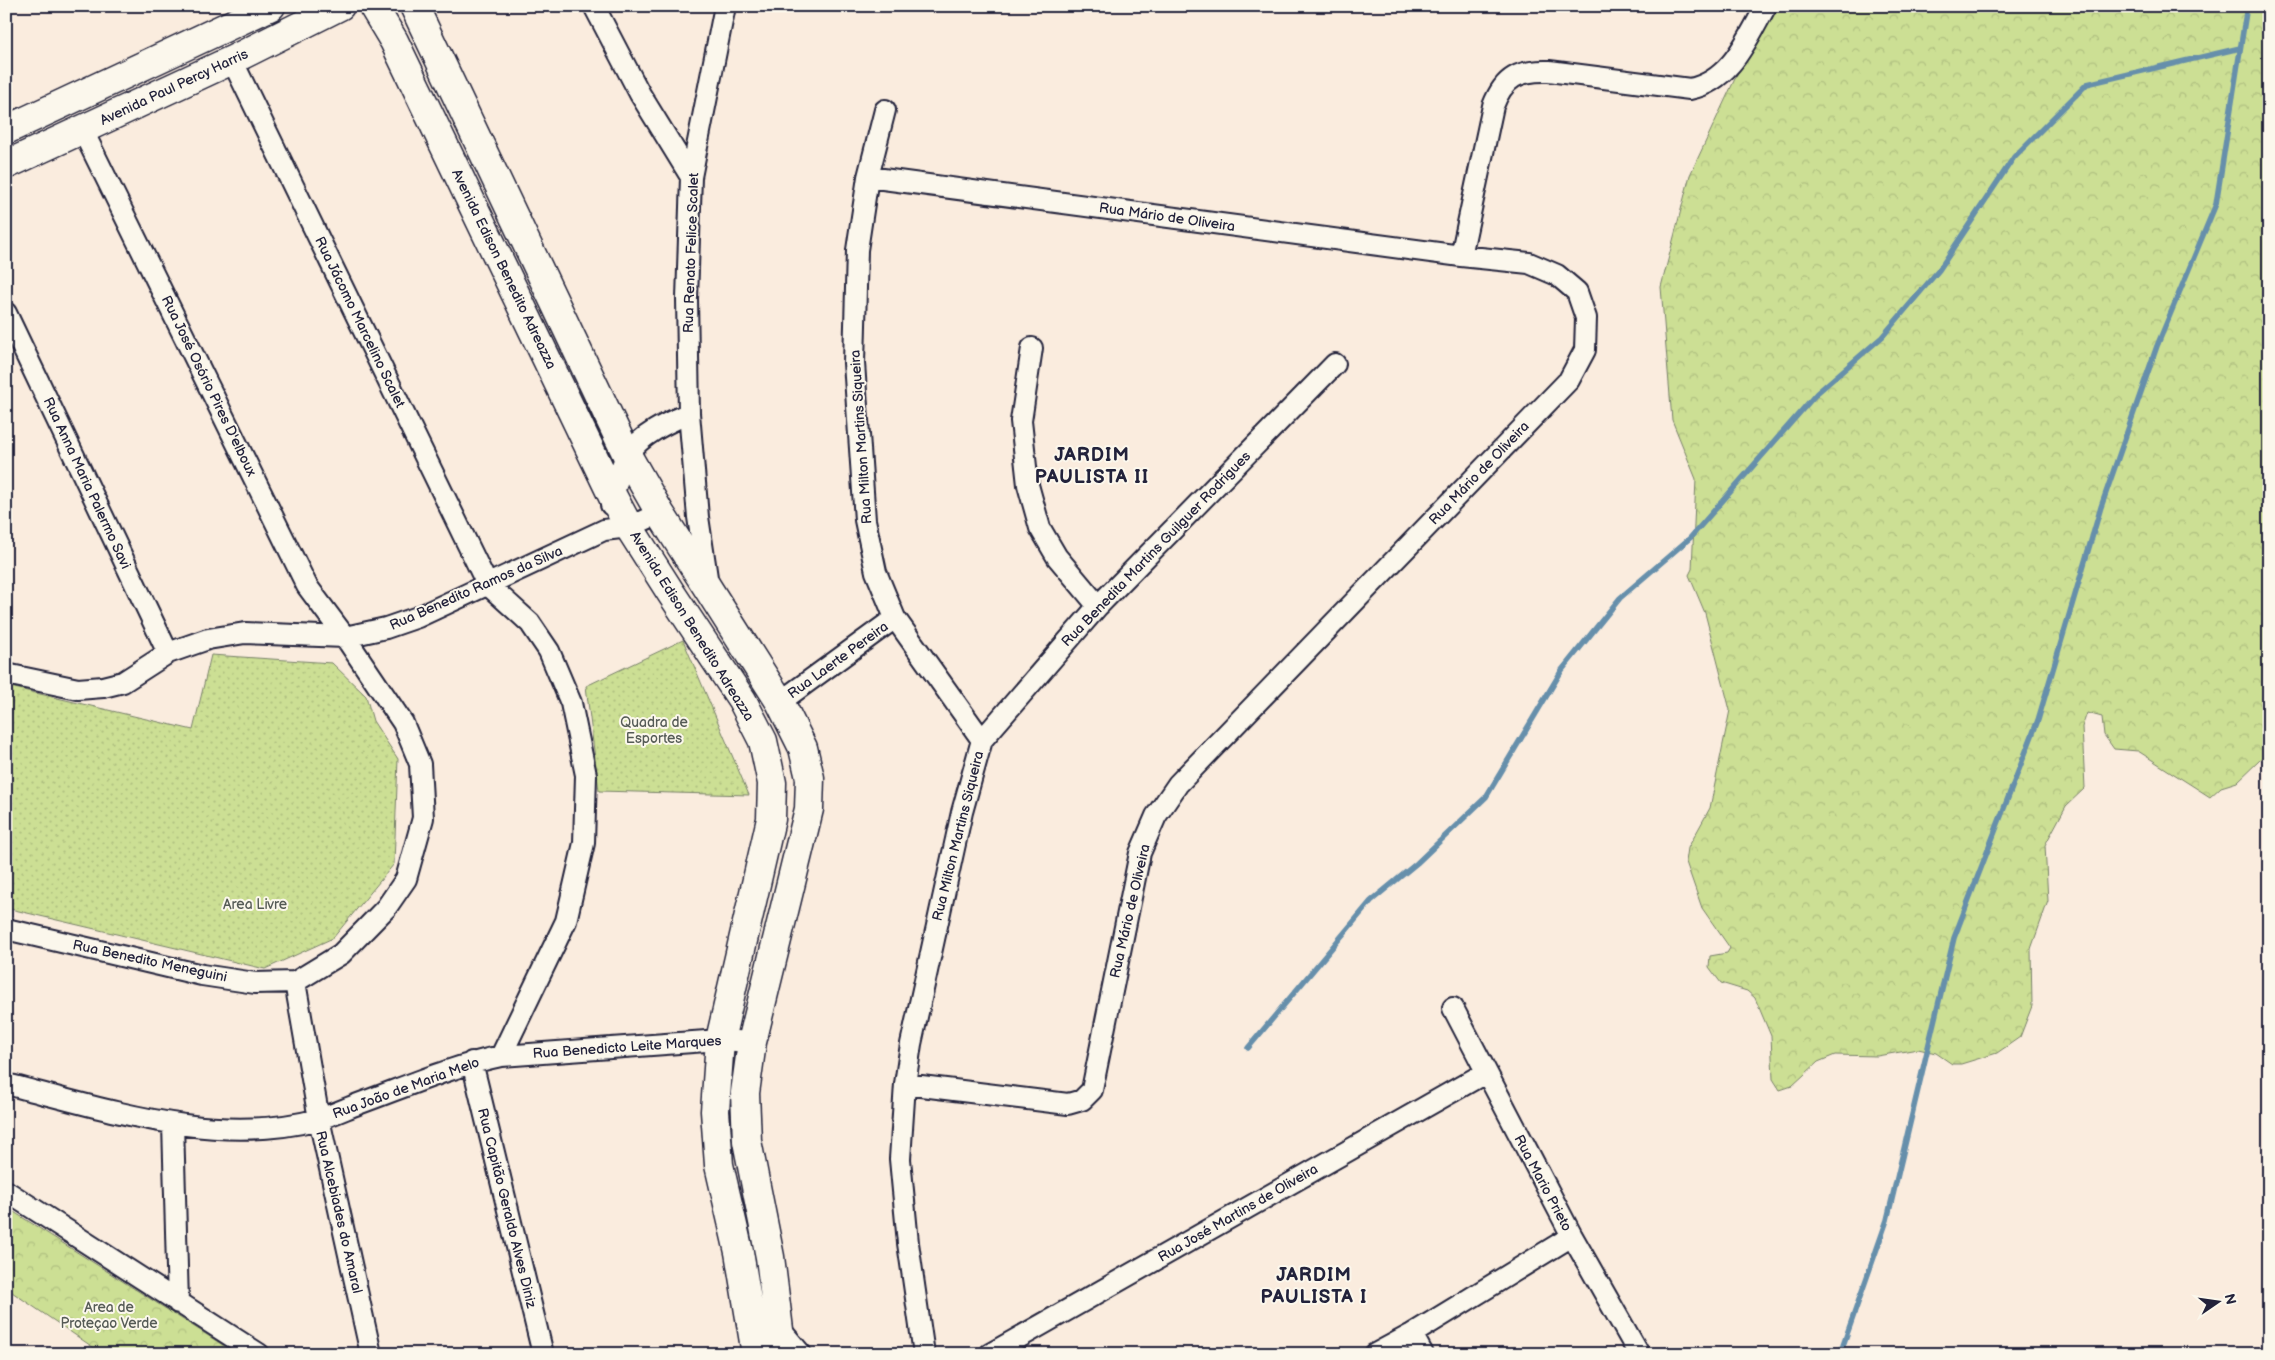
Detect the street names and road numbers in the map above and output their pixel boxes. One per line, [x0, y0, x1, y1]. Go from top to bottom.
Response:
street label: Avenida Paul Percy Harris [97, 45, 251, 129]
street label: Avenida Edison Benedito Adreazza [448, 166, 560, 372]
street label: Rua Renato Felice Scalet [680, 172, 702, 333]
street label: Rua Mário de Oliveira [1098, 199, 1236, 235]
street label: Rua Jácomo Marcelino Scalet [311, 234, 409, 411]
street label: Rua José Osório Pires D'elboux [158, 293, 260, 480]
street label: Rua Milton Martins Siqueira [846, 349, 876, 525]
street label: Rua Anna Maria Palermo Savi [40, 394, 134, 572]
street label: Rua Mário de Oliveira [1425, 418, 1533, 528]
street label: Rua Benedita Martins Guilguer Rodrigues [1058, 448, 1254, 650]
street label: Avenida Edison Benedito Adreazza [626, 528, 758, 724]
street label: Rua Benedito Ramos da Silva [387, 542, 565, 634]
street label: Rua Laerte Pereira [784, 618, 892, 702]
street label: Rua Milton Martins Siqueira [929, 749, 987, 923]
street label: Rua Mário de Oliveira [1106, 842, 1154, 980]
street label: Rua Benedito Meneguini [71, 936, 229, 986]
street label: Rua Benedicto Leite Marques [532, 1032, 722, 1062]
street label: Rua João de Maria Melo [330, 1054, 482, 1122]
street label: Rua Capitão Geraldo Alves Diniz [474, 1106, 540, 1310]
street label: Rua Alcebiades do Amaral [312, 1129, 366, 1295]
street label: Rua Mario Prieto [1510, 1132, 1576, 1234]
street label: Rua José Martins de Oliveira [1155, 1160, 1321, 1266]

